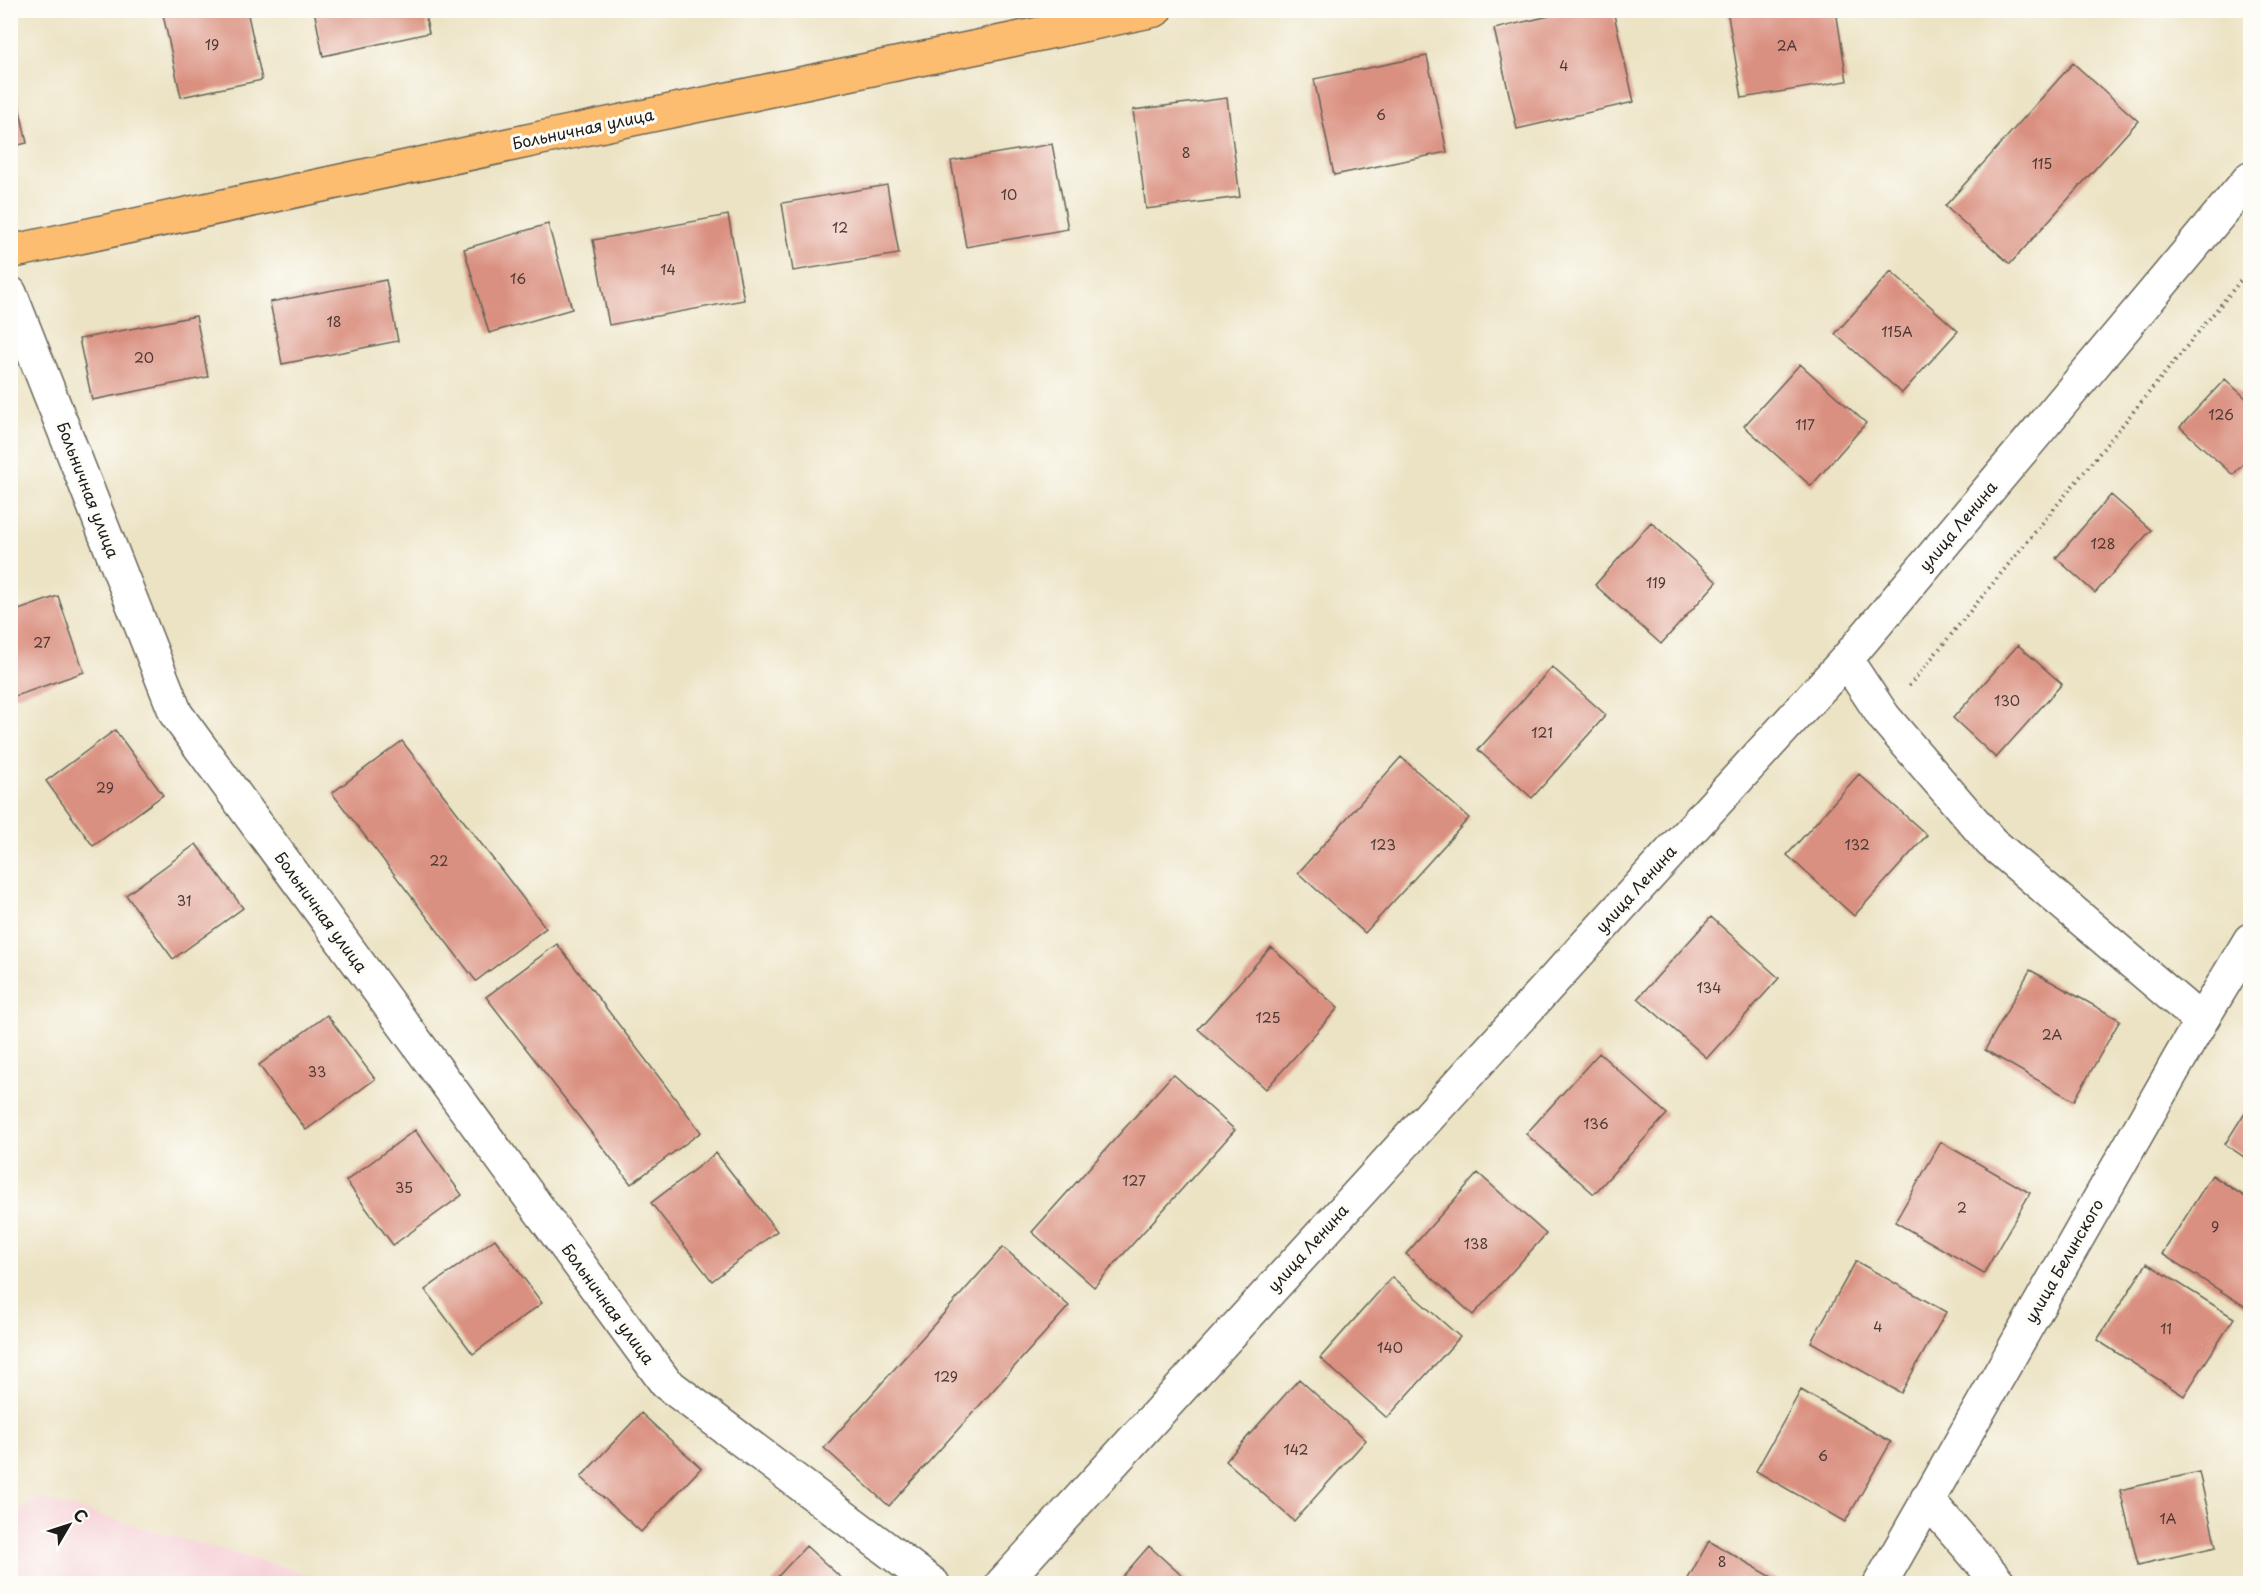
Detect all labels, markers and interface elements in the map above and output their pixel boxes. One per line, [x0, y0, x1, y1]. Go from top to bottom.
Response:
house number: 19 [205, 34, 219, 55]
house number: 2А [1777, 35, 1798, 56]
house number: 4 [1559, 55, 1569, 76]
street label: Больничная улица [510, 101, 656, 155]
house number: 6 [1376, 104, 1386, 125]
house number: 8 [1182, 142, 1190, 163]
house number: 115 [2032, 153, 2052, 174]
house number: 10 [1001, 184, 1017, 205]
house number: 12 [832, 217, 848, 238]
house number: 14 [660, 259, 676, 280]
house number: 16 [510, 268, 526, 289]
house number: 18 [326, 311, 342, 332]
house number: 115А [1881, 321, 1913, 342]
house number: 20 [134, 347, 154, 368]
house number: 126 [2208, 404, 2234, 425]
house number: 117 [1795, 414, 1815, 435]
street label: Больничная улица [52, 418, 126, 561]
street label: улица Ленина [1912, 475, 2002, 576]
house number: 128 [2091, 533, 2115, 554]
house number: 119 [1646, 572, 1666, 593]
house number: 27 [33, 632, 51, 653]
house number: 130 [1994, 690, 2020, 711]
house number: 121 [1531, 722, 1553, 743]
house number: 29 [96, 777, 114, 798]
house number: 123 [1370, 834, 1396, 855]
house number: 132 [1844, 834, 1870, 855]
street label: улица Ленина [1589, 839, 1681, 938]
street label: Больничная улица [270, 846, 374, 977]
house number: 22 [430, 850, 448, 871]
house number: 31 [177, 890, 191, 911]
house number: 134 [1697, 977, 1721, 998]
house number: 125 [1256, 1007, 1280, 1028]
house number: 2А [2042, 1024, 2063, 1045]
house number: 33 [308, 1061, 326, 1082]
house number: 136 [1583, 1113, 1609, 1134]
house number: 127 [1122, 1170, 1146, 1191]
house number: 35 [395, 1177, 413, 1198]
street label: улица Белинского [2018, 1194, 2109, 1327]
house number: 2 [1957, 1197, 1967, 1218]
street label: улица Ленина [1261, 1198, 1353, 1297]
house number: 9 [2211, 1216, 2219, 1237]
house number: 138 [1464, 1233, 1488, 1254]
street label: Больничная улица [557, 1238, 661, 1369]
house number: 4 [1873, 1316, 1883, 1337]
house number: 11 [2160, 1318, 2172, 1339]
house number: 140 [1377, 1337, 1403, 1358]
house number: 129 [934, 1366, 958, 1387]
house number: 142 [1284, 1439, 1309, 1460]
house number: 6 [1818, 1445, 1828, 1466]
north arrow [39, 1495, 99, 1555]
text: С [68, 1503, 95, 1527]
house number: 1А [2159, 1508, 2177, 1529]
house number: 8 [1718, 1551, 1726, 1572]

